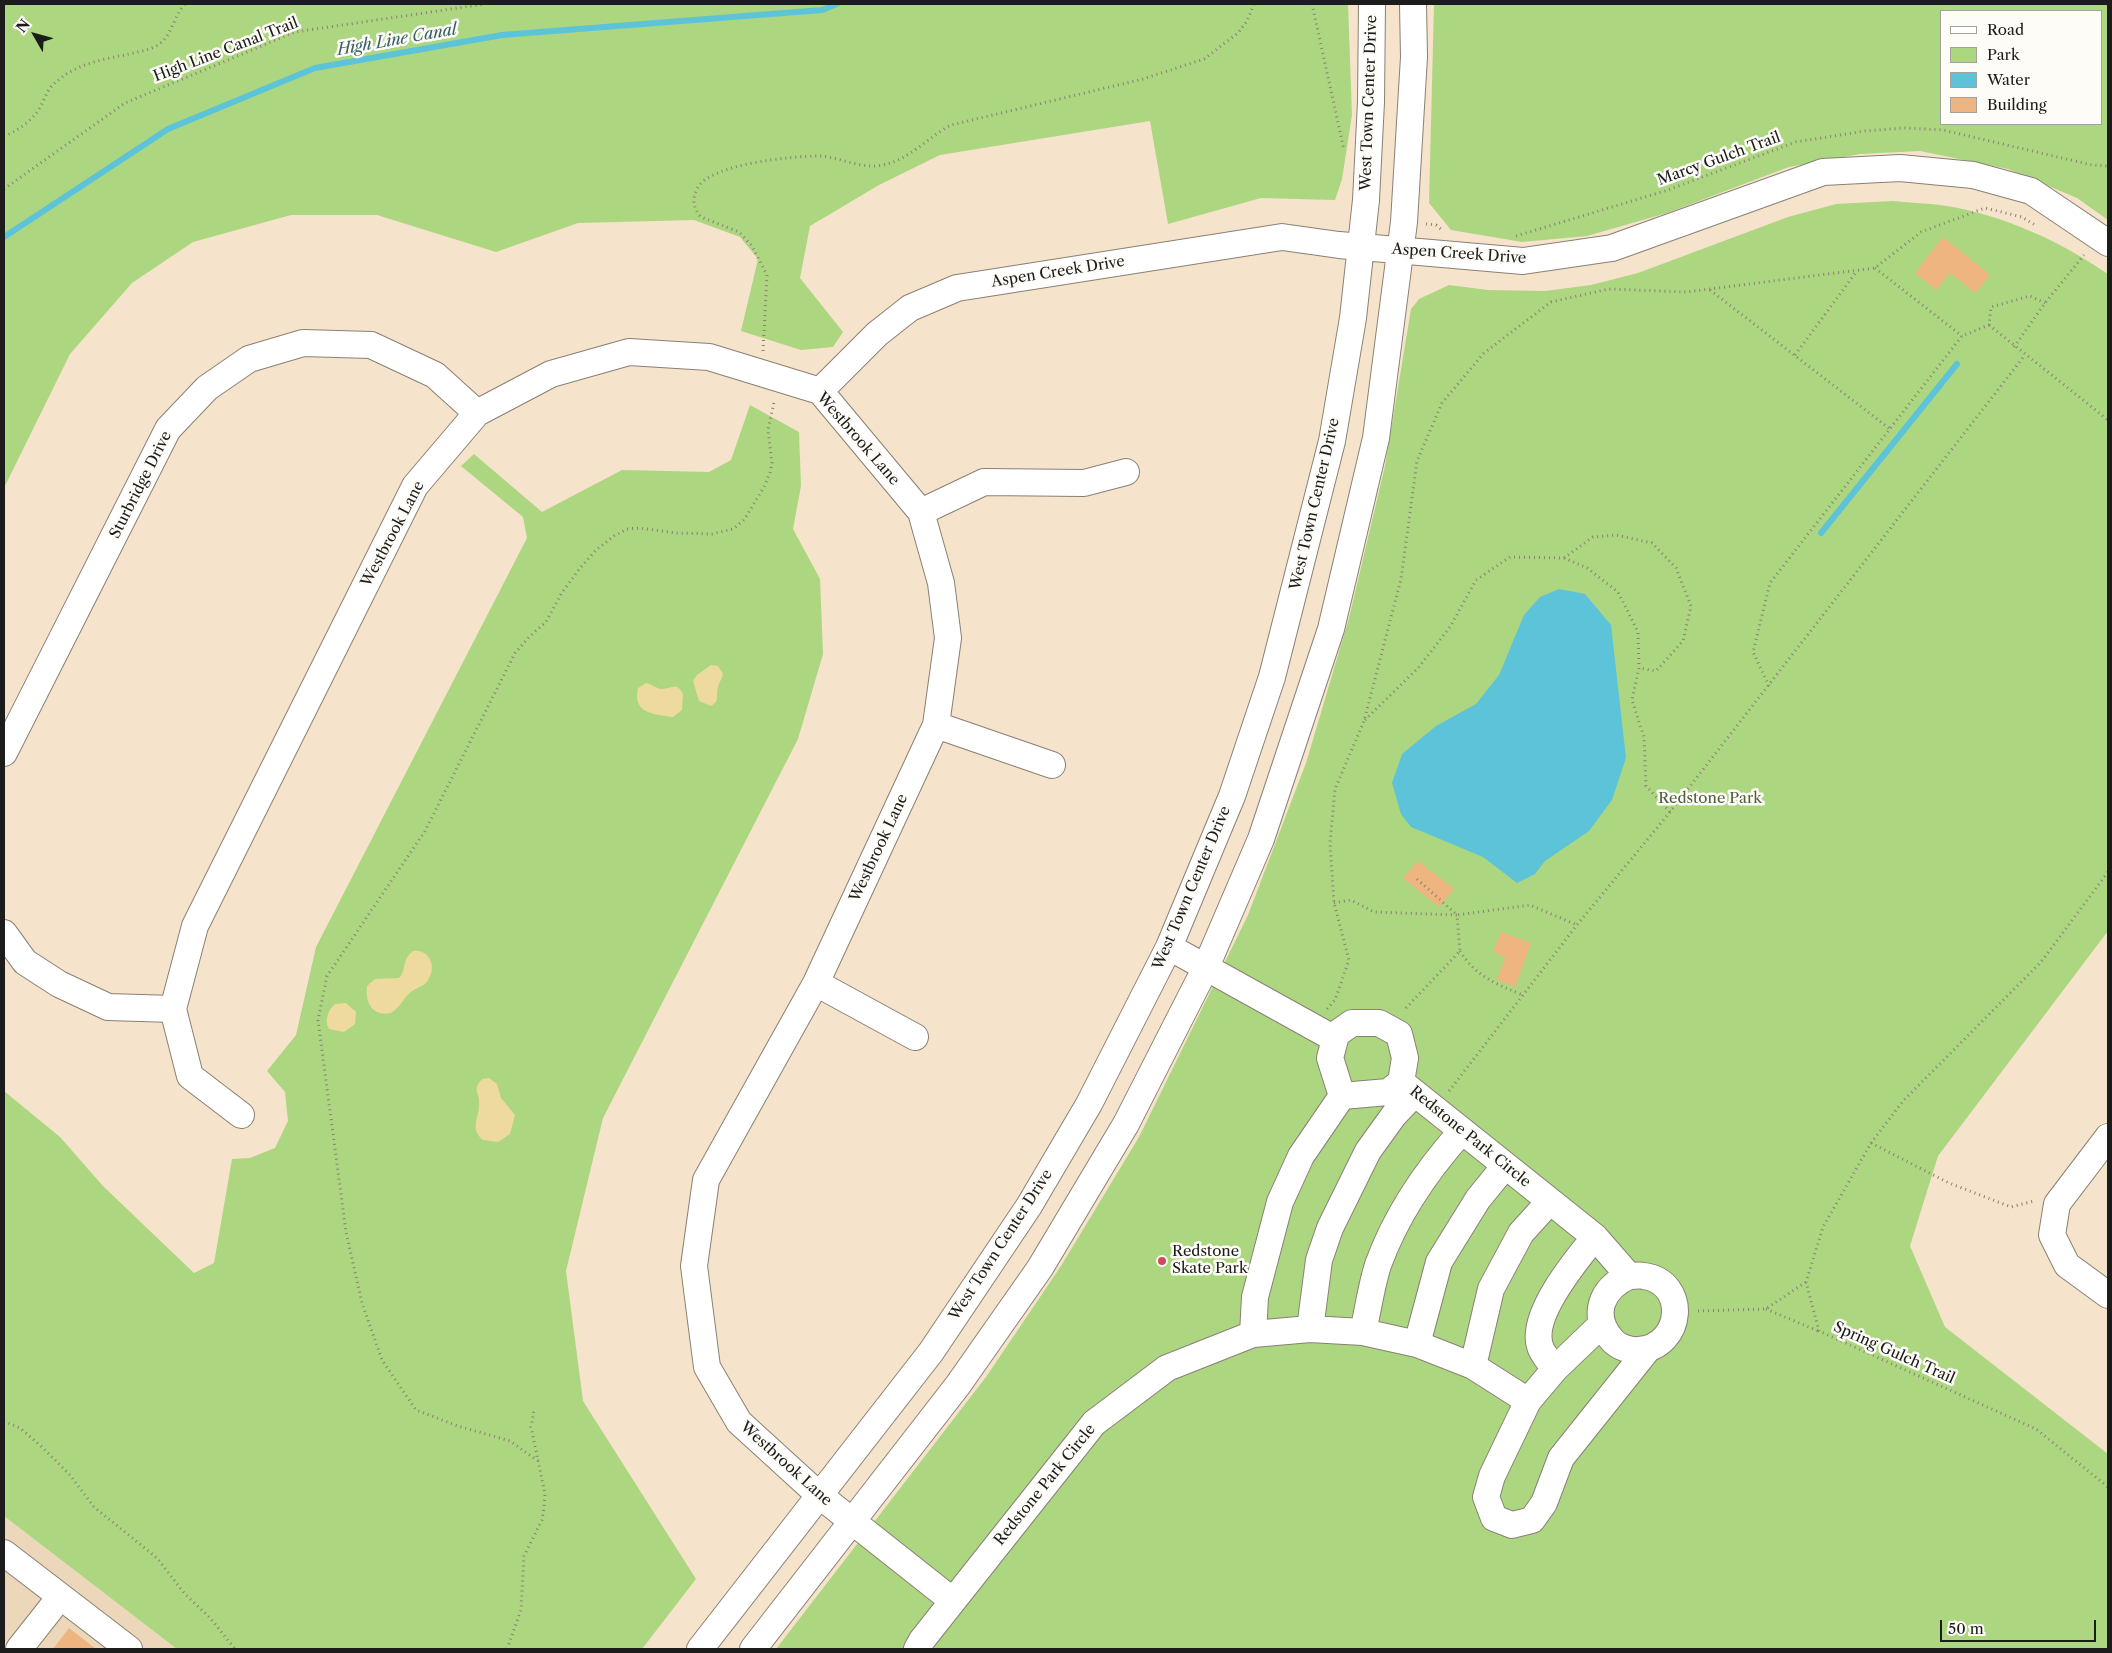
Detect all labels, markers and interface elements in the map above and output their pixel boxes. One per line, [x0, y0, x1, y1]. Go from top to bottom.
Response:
north arrow [10, 10, 60, 60]
legend [1940, 10, 2102, 125]
street label: High Line Canal Trail [151, 14, 301, 86]
text: N [12, 15, 34, 36]
street label: West Town Center Drive [1357, 15, 1381, 191]
water label: High Line Canal [335, 20, 459, 60]
text: Road [1987, 20, 2024, 39]
text: Park [1987, 45, 2020, 64]
text: Water [1987, 70, 2030, 89]
text: Building [1987, 95, 2047, 114]
street label: Marcy Gulch Trail [1655, 128, 1783, 190]
street label: Aspen Creek Drive [1391, 240, 1527, 268]
street label: Aspen Creek Drive [990, 253, 1126, 291]
street label: Westbrook Lane [813, 389, 903, 489]
street label: West Town Center Drive [1286, 416, 1344, 592]
street label: Sturbridge Drive [106, 428, 176, 542]
street label: Westbrook Lane [358, 478, 428, 590]
park label: Redstone Park [1658, 790, 1762, 808]
street label: Westbrook Lane [846, 791, 912, 905]
street label: West Town Center Drive [1149, 803, 1235, 973]
street label: Redstone Park Circle [1406, 1083, 1534, 1191]
street label: West Town Center Drive [946, 1166, 1056, 1324]
place label: Redstone Skate Park [1172, 1243, 1248, 1278]
marker: Redstone Skate Park [1156, 1255, 1168, 1267]
street label: Spring Gulch Trail [1831, 1318, 1957, 1388]
street label: Westbrook Lane [736, 1418, 836, 1510]
street label: Redstone Park Circle [991, 1421, 1099, 1549]
scale bar [1942, 1610, 2098, 1642]
text: 50 m [1948, 1619, 1984, 1638]

